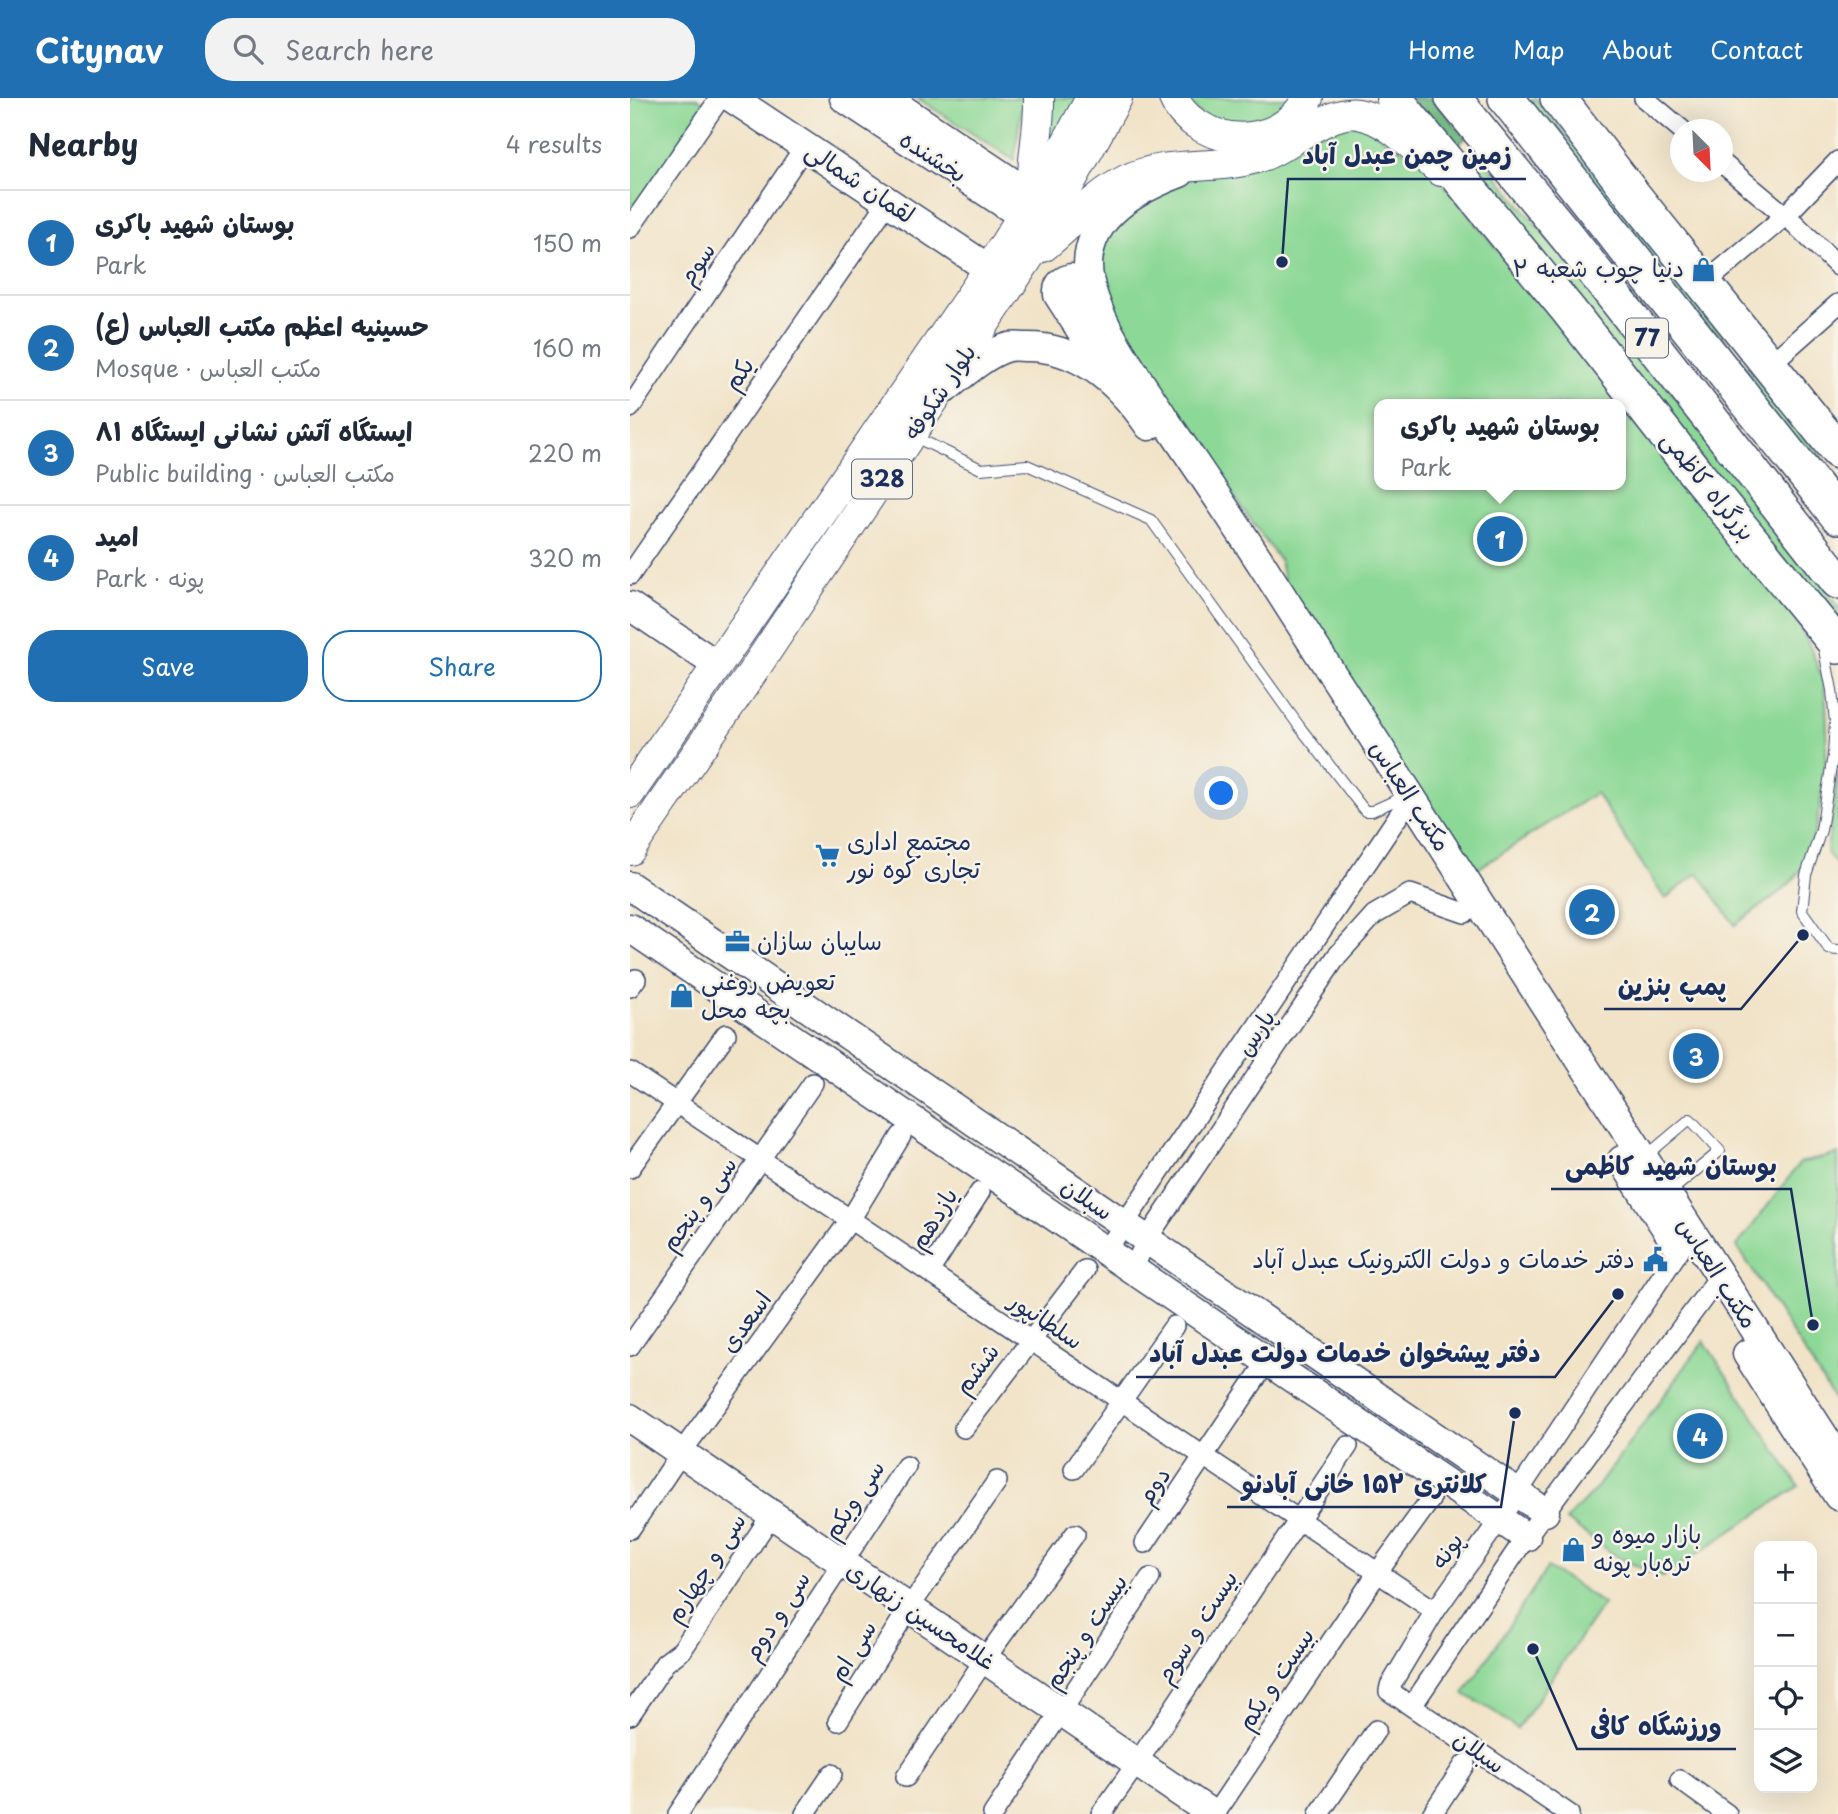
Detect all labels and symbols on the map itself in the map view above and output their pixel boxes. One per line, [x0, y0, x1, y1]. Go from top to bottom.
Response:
north arrow [1670, 119, 1733, 182]
street label: بخشنده [893, 120, 975, 191]
street label: لقمان شمالی [799, 131, 923, 231]
callout: زمین چمن عبدل آباد [1288, 132, 1526, 179]
text: زمین چمن عبدل آباد [1302, 134, 1512, 173]
street label: سوم [668, 234, 725, 293]
place label: دنیا چوب شعبه ۲ [1512, 249, 1684, 285]
shop icon: دنیا چوب شعبه ۲ [1690, 255, 1718, 283]
road number: 77 [1626, 318, 1668, 358]
street label: بلوار شکوفه [893, 336, 984, 446]
street label: یکم [713, 349, 763, 398]
street label: بزرگراه کاظمی [1654, 422, 1765, 548]
road number: 328 [852, 460, 912, 498]
pin: 1 [1477, 513, 1523, 565]
street label: مکتب العباس [1362, 732, 1461, 858]
your location [1204, 776, 1238, 810]
place label: مجتمع اداری تجاری کوه نور [846, 822, 981, 886]
supermarket icon: مجتمع اداری تجاری کوه نور [813, 842, 841, 870]
pin: 2 [1569, 886, 1615, 938]
place label: سایبان سازان [757, 922, 882, 958]
office icon: سایبان سازان [723, 928, 751, 956]
place label: تعویض روغنی بچه محل [701, 962, 836, 1026]
callout: پمپ بنزین [1604, 962, 1741, 1009]
text: پمپ بنزین [1618, 965, 1727, 1004]
shop icon: تعویض روغنی بچه محل [667, 982, 695, 1010]
street label: پارس [1226, 1001, 1283, 1063]
pin: 3 [1673, 1030, 1719, 1082]
callout: بوستان شهید کاظمی [1551, 1142, 1791, 1189]
text: بوستان شهید کاظمی [1565, 1145, 1777, 1184]
street label: سی و پنجم [650, 1148, 746, 1259]
street label: سبلان [1055, 1167, 1121, 1228]
street label: یازدهم [899, 1180, 967, 1257]
street label: مکتب العباس [1669, 1209, 1768, 1335]
place label: دفتر خدمات و دولت الکترونیک عبدل آباد [1252, 1240, 1635, 1276]
public building icon: دفتر خدمات و دولت الکترونیک عبدل آباد [1641, 1246, 1669, 1274]
street label: سلطانپور [1001, 1280, 1091, 1357]
street label: اسعدی [710, 1283, 779, 1359]
callout: دفتر پیشخوان خدمات دولت عبدل آباد [1136, 1330, 1555, 1377]
text: دفتر پیشخوان خدمات دولت عبدل آباد [1149, 1332, 1541, 1371]
street label: ششم [944, 1334, 1008, 1402]
pin: 4 [1677, 1410, 1723, 1462]
street label: سی ویکم [812, 1452, 894, 1547]
street label: دوم [1127, 1459, 1181, 1513]
callout: کلانتری ۱۵۲ خانی آبادنو [1227, 1460, 1501, 1507]
text: کلانتری ۱۵۲ خانی آبادنو [1239, 1463, 1487, 1502]
street label: سی و چهارم [655, 1505, 755, 1630]
place label: بازار میوه و تره‌بار پونه [1591, 1515, 1702, 1579]
street label: پونه [1420, 1524, 1471, 1576]
shop icon: بازار میوه و تره‌بار پونه [1559, 1535, 1587, 1563]
street label: غلامحسین زنهاری [840, 1551, 1004, 1678]
street label: بیست و سوم [1145, 1562, 1247, 1691]
street label: سی و دوم [733, 1563, 820, 1669]
street label: بیست و پنجم [1033, 1566, 1137, 1697]
street label: سی ام [818, 1612, 886, 1689]
street label: بیست و یکم [1227, 1619, 1324, 1738]
callout: ورزشگاه کافی [1577, 1702, 1736, 1749]
text: ورزشگاه کافی [1590, 1705, 1722, 1744]
street label: سبلان [1447, 1720, 1513, 1781]

